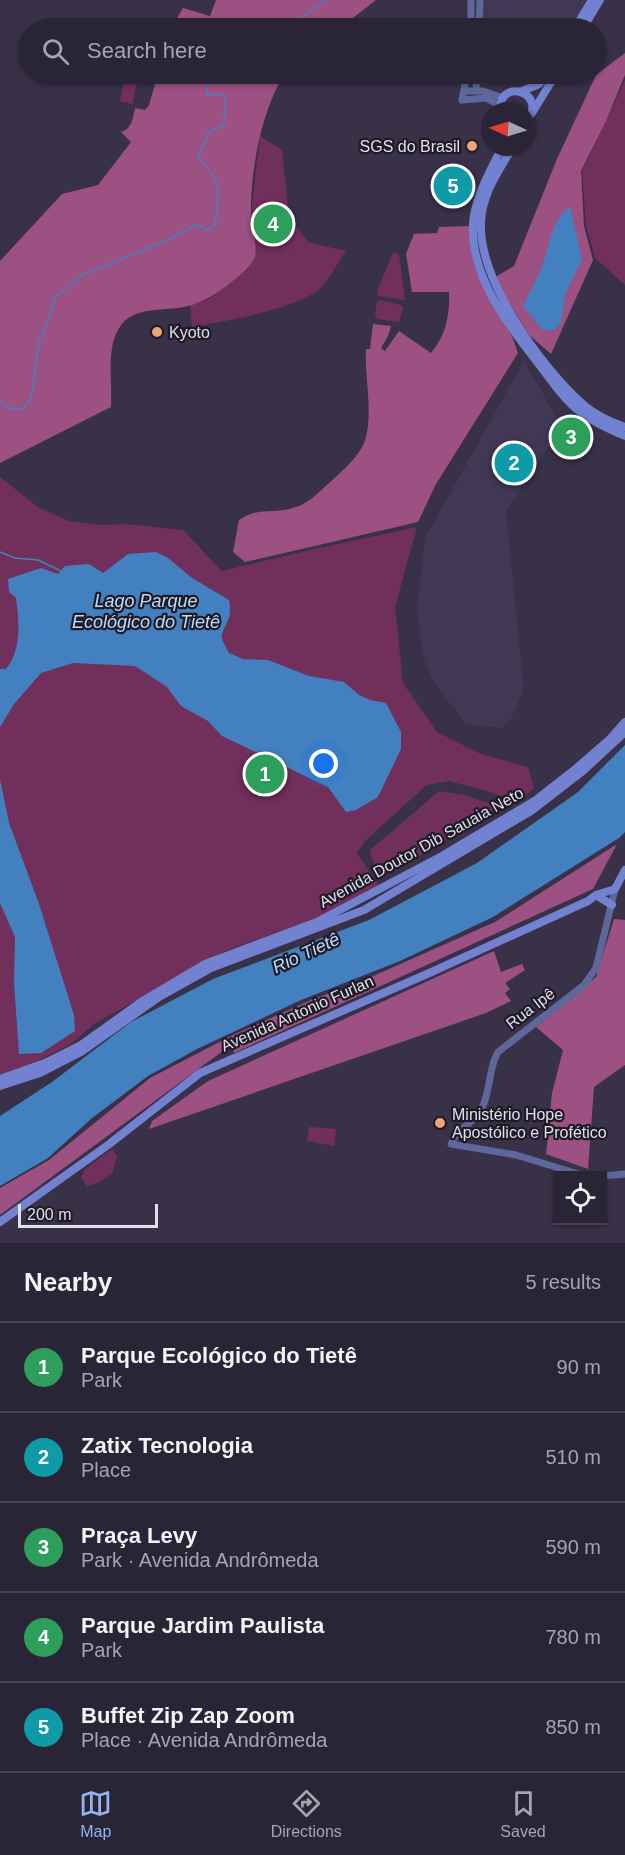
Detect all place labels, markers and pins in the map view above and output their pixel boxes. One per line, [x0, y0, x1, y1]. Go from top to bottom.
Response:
place label: SGS do Brasil [360, 138, 460, 155]
marker: SGS do Brasil [465, 139, 479, 153]
pin: 5 [434, 164, 472, 208]
pin: 4 [254, 202, 292, 246]
place label: Kyoto [169, 324, 210, 341]
marker: Kyoto [150, 325, 164, 339]
pin: 3 [552, 414, 590, 460]
pin: 2 [494, 440, 534, 486]
pin: 1 [246, 752, 284, 796]
place label: Ministério Hope Apostólico e Profético [452, 1106, 607, 1141]
marker: Ministério Hope Apostólico e Profético [433, 1116, 447, 1130]

